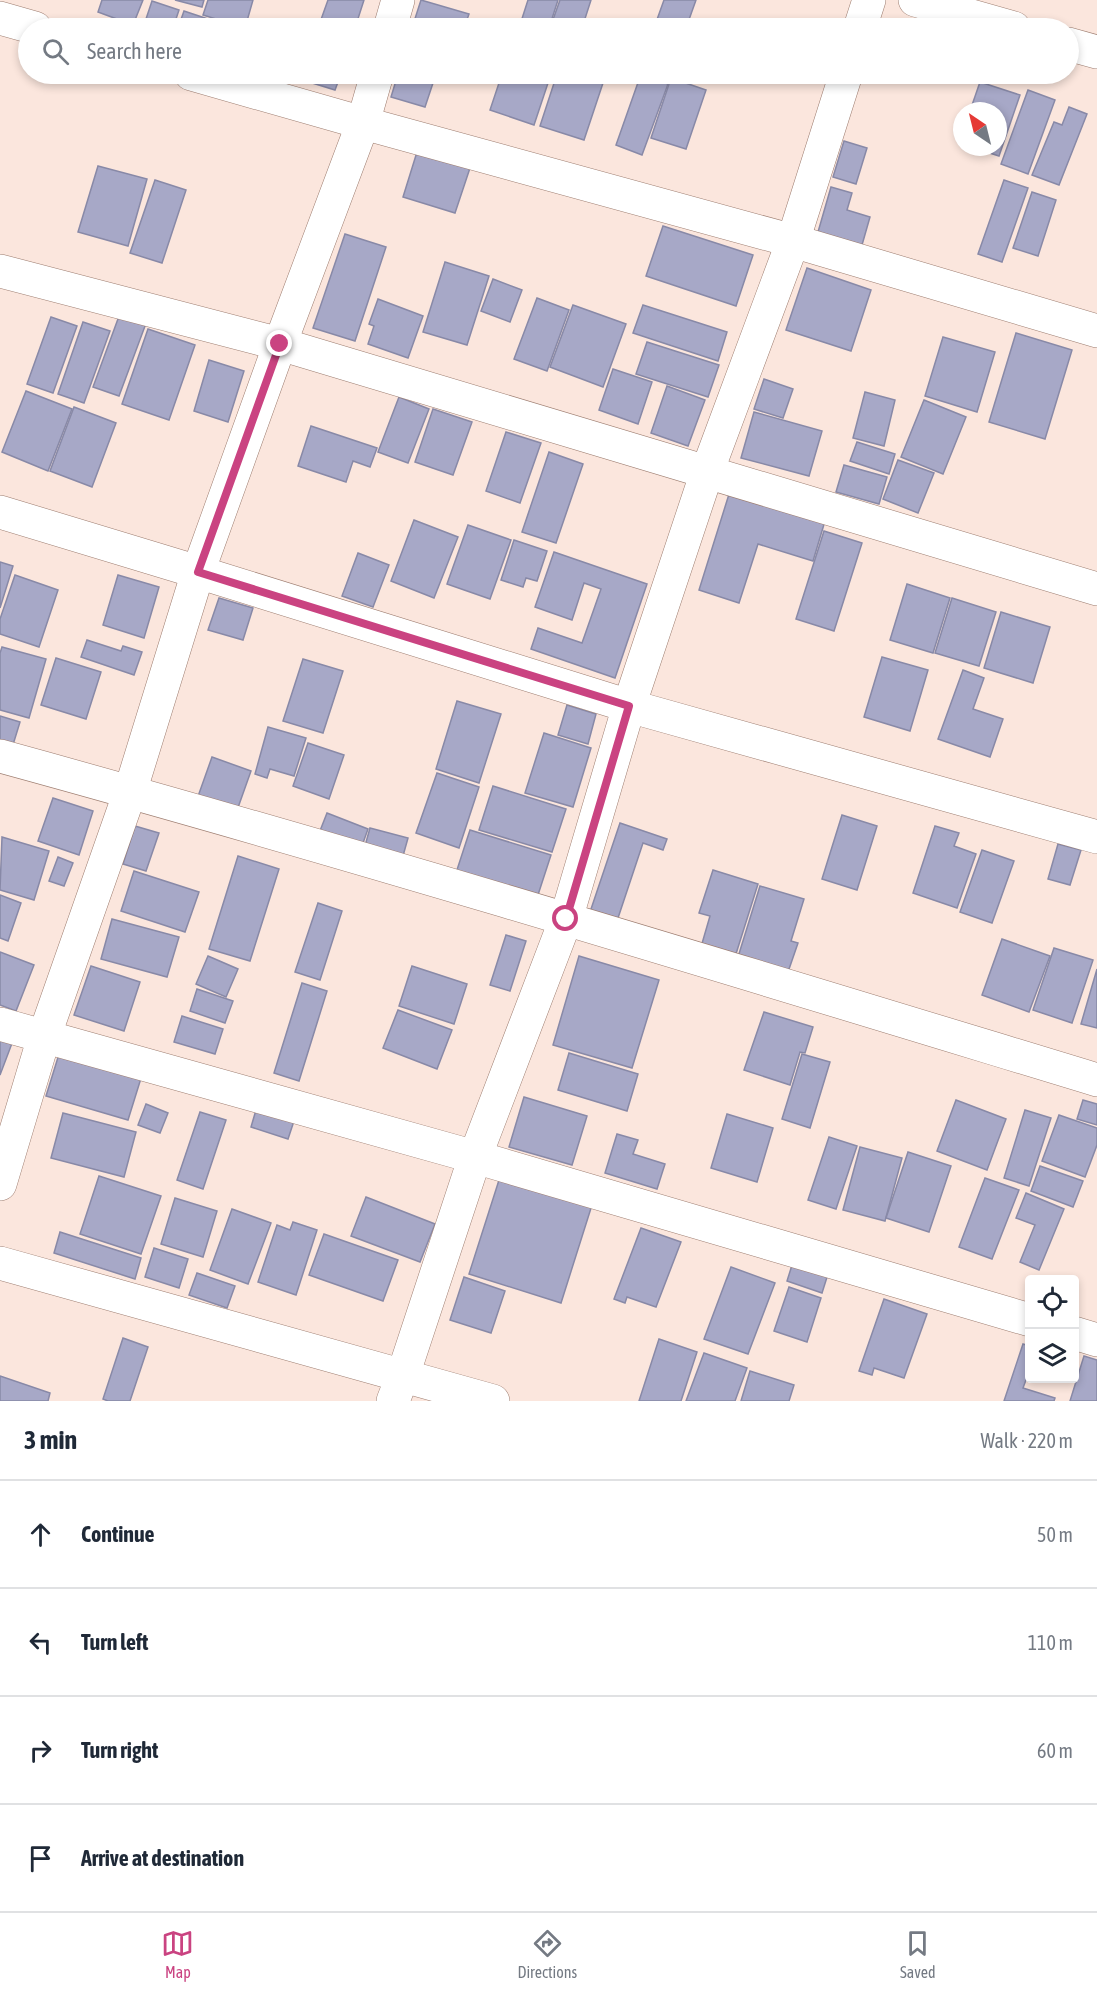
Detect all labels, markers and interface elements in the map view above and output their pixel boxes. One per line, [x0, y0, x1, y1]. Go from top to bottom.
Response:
search box [18, 18, 1079, 84]
icon: search [39, 35, 72, 68]
text: Search here [87, 38, 182, 64]
north arrow [953, 102, 1007, 156]
route end [266, 330, 292, 356]
route start [552, 905, 578, 931]
map controls [1025, 1275, 1079, 1383]
button: locate [1025, 1275, 1079, 1329]
button: layers [1025, 1329, 1079, 1383]
text: 3 min [24, 1425, 77, 1455]
text: Walk · 220 m [981, 1429, 1073, 1452]
icon: ahead [24, 1518, 57, 1551]
text: Continue [81, 1521, 155, 1547]
text: 50 m [1037, 1523, 1073, 1546]
icon: left [24, 1626, 57, 1659]
text: Turn left [81, 1629, 148, 1655]
text: 110 m [1028, 1631, 1073, 1654]
icon: right [24, 1734, 57, 1767]
text: Turn right [81, 1737, 158, 1763]
text: 60 m [1037, 1739, 1073, 1762]
icon: arrive [24, 1842, 57, 1875]
text: Arrive at destination [81, 1845, 244, 1871]
tab: Map [161, 1927, 194, 1981]
tab: Directions [517, 1927, 577, 1981]
tab: Saved [900, 1927, 935, 1981]

